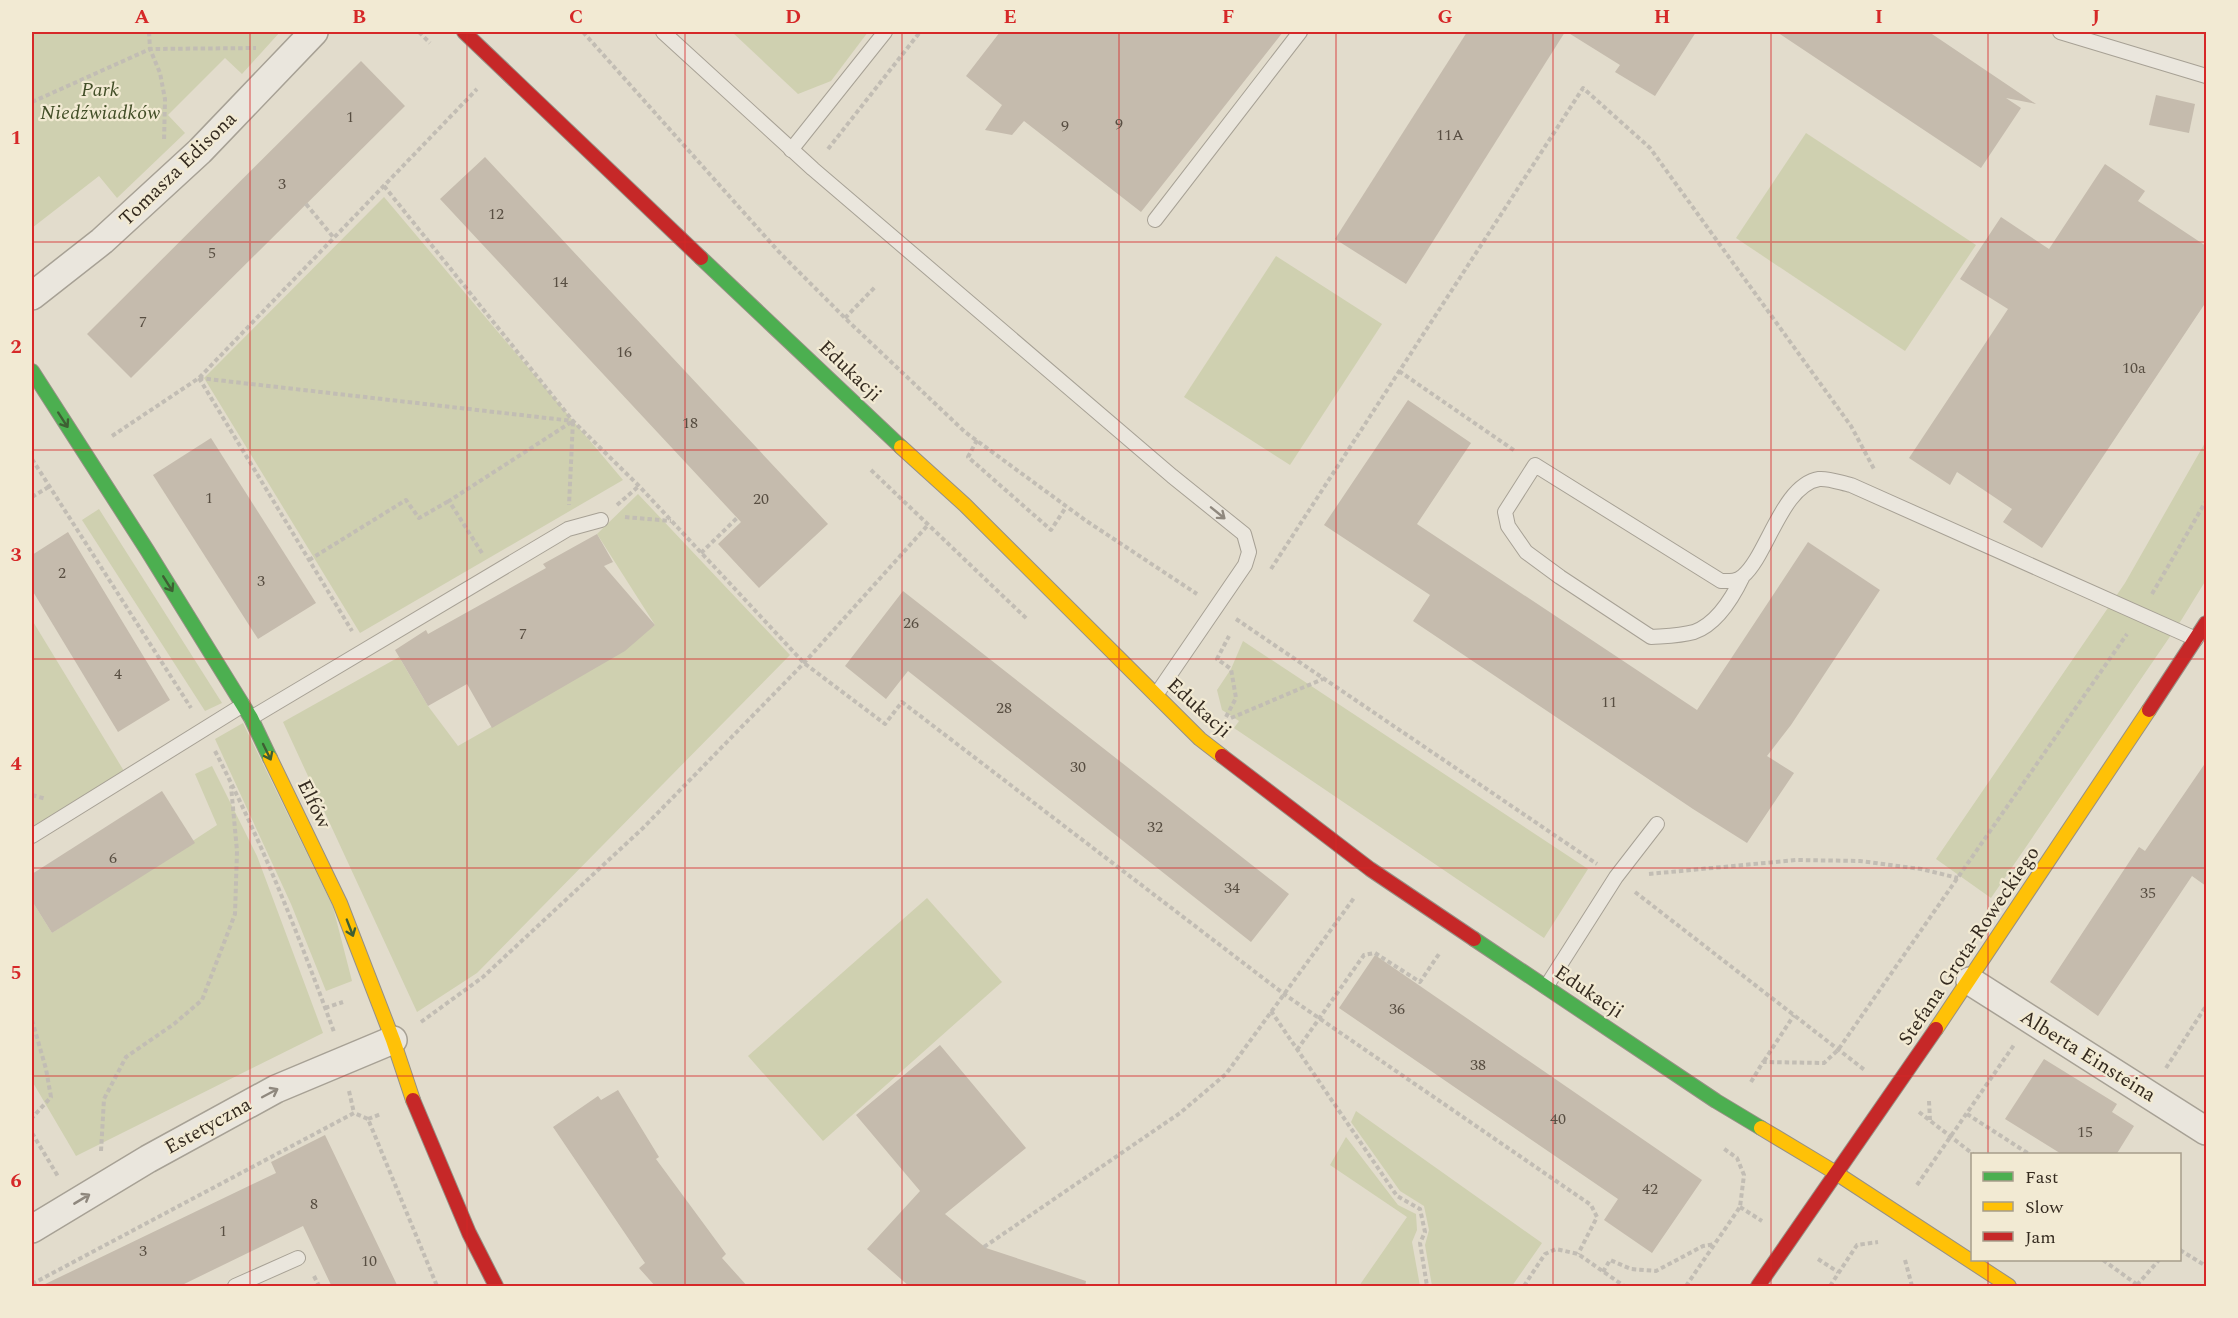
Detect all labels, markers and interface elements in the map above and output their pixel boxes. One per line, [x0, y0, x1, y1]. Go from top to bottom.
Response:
text: A [134, 2, 150, 32]
text: B [352, 2, 366, 32]
text: C [569, 2, 583, 32]
text: D [785, 2, 801, 32]
text: E [1003, 2, 1017, 32]
text: F [1222, 2, 1234, 32]
text: G [1437, 2, 1453, 32]
text: H [1654, 2, 1670, 32]
text: I [1875, 2, 1883, 32]
text: J [2092, 2, 2100, 32]
park label: Park Niedźwiadków [40, 75, 161, 128]
street label: Tomasza Edisona [112, 104, 244, 233]
house number: 1 [346, 105, 354, 129]
house number: 9 [1115, 112, 1123, 136]
house number: 9 [1061, 114, 1069, 138]
text: 1 [10, 123, 22, 153]
house number: 11A [1436, 123, 1464, 147]
house number: 3 [278, 172, 286, 196]
house number: 12 [488, 202, 504, 226]
house number: 5 [208, 241, 216, 265]
house number: 14 [552, 270, 568, 294]
house number: 7 [139, 310, 147, 334]
text: 2 [10, 332, 22, 362]
street label: Edukacji [811, 333, 889, 409]
house number: 16 [616, 340, 632, 364]
house number: 10a [2122, 356, 2146, 380]
one-way arrow [58, 411, 70, 428]
house number: 18 [682, 411, 698, 435]
house number: 1 [205, 486, 213, 510]
house number: 20 [753, 487, 769, 511]
one-way arrow [1209, 507, 1225, 520]
text: 3 [10, 540, 22, 570]
house number: 2 [58, 561, 66, 585]
house number: 3 [257, 569, 265, 593]
one-way arrow [163, 575, 175, 592]
house number: 26 [903, 611, 919, 635]
house number: 7 [519, 622, 527, 646]
house number: 4 [114, 662, 122, 686]
street label: Edukacji [1160, 671, 1238, 745]
house number: 11 [1601, 690, 1617, 714]
house number: 28 [996, 696, 1012, 720]
one-way arrow [262, 742, 274, 760]
text: 4 [10, 749, 22, 779]
house number: 30 [1070, 755, 1086, 779]
street label: Elfów [289, 774, 339, 835]
house number: 32 [1147, 815, 1163, 839]
street label: Stefana Grota-Roweckiego [1891, 840, 2047, 1052]
house number: 6 [109, 846, 117, 870]
house number: 34 [1224, 876, 1240, 900]
house number: 35 [2140, 881, 2156, 905]
one-way arrow [345, 919, 356, 937]
text: 5 [10, 958, 22, 988]
street label: Edukacji [1548, 958, 1630, 1026]
house number: 36 [1389, 997, 1405, 1021]
street label: Alberta Einsteina [2014, 1002, 2162, 1110]
house number: 38 [1470, 1053, 1486, 1077]
one-way arrow [261, 1086, 279, 1098]
street label: Estetyczna [159, 1090, 257, 1162]
house number: 40 [1550, 1107, 1566, 1131]
house number: 15 [2077, 1120, 2093, 1144]
legend [1971, 1153, 2181, 1261]
text: Fast [2025, 1164, 2058, 1191]
text: 6 [10, 1166, 22, 1196]
house number: 42 [1642, 1177, 1658, 1201]
one-way arrow [73, 1192, 90, 1204]
house number: 8 [310, 1192, 318, 1216]
text: Slow [2025, 1194, 2064, 1221]
house number: 1 [219, 1219, 227, 1243]
text: Jam [2025, 1224, 2056, 1251]
house number: 3 [139, 1239, 147, 1263]
house number: 10 [361, 1249, 377, 1273]

